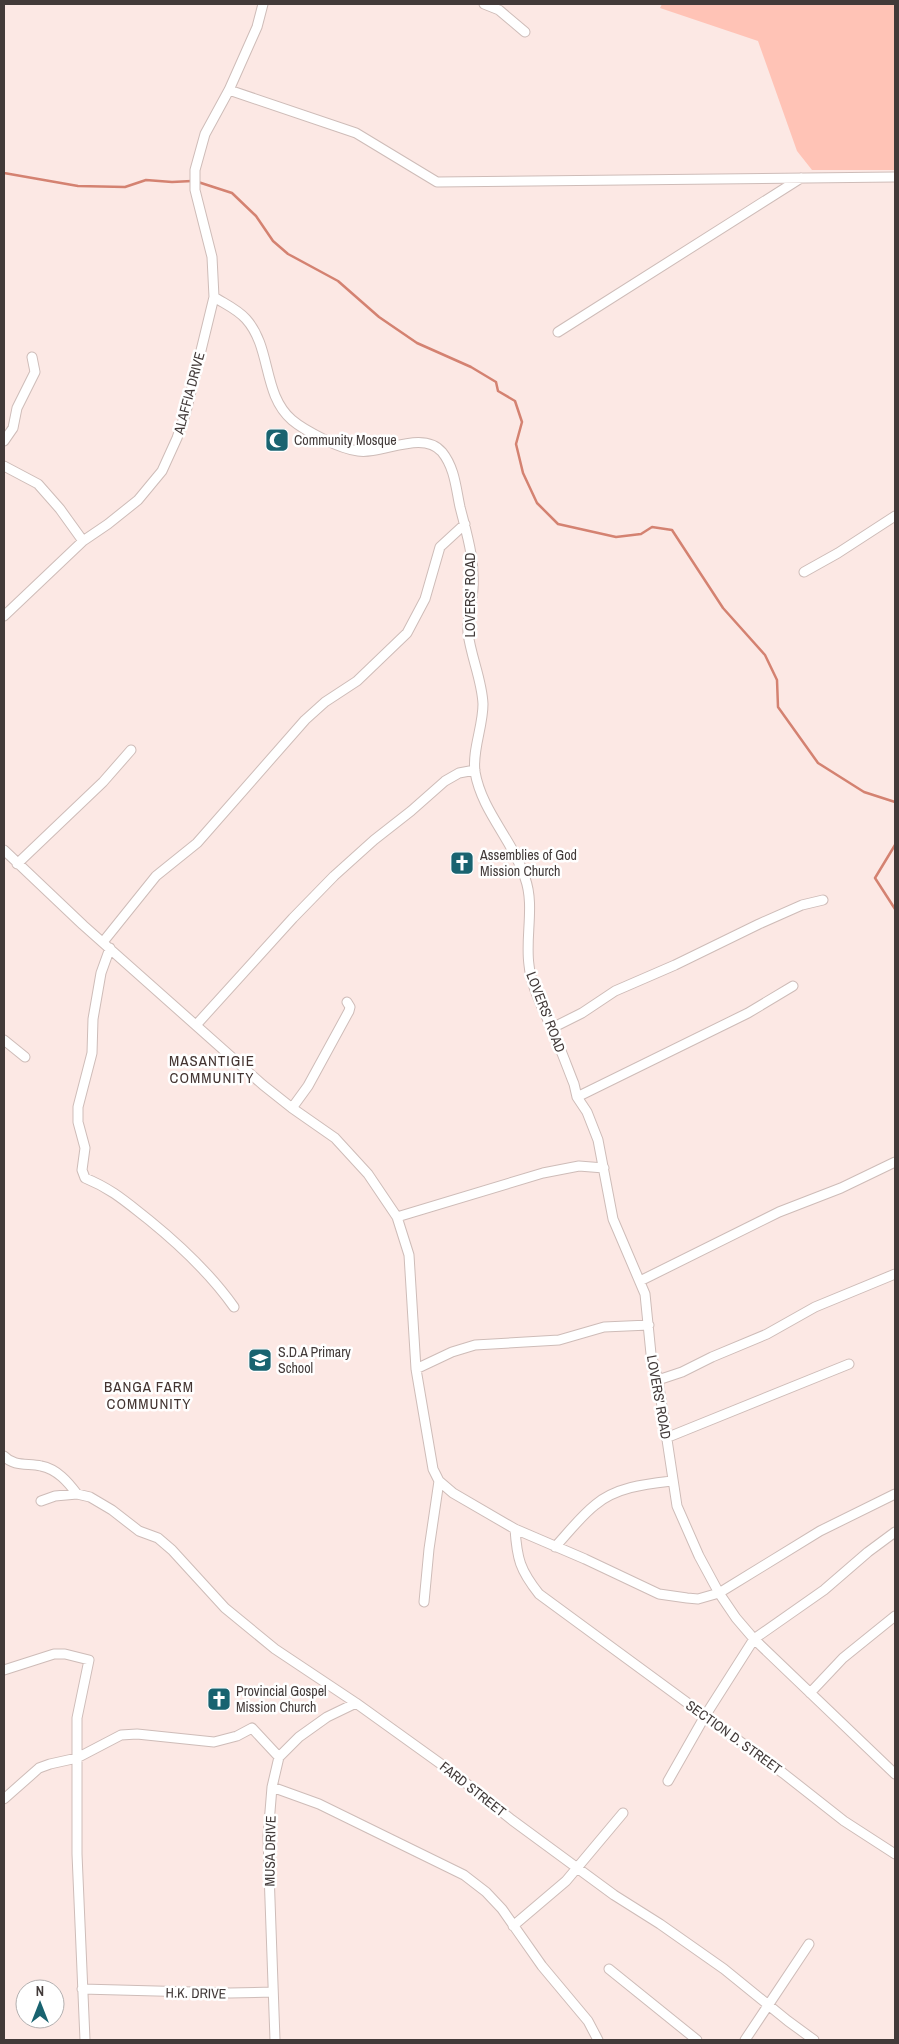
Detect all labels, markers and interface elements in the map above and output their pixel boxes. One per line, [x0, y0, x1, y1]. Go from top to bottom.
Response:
street label: ALAFFIA DRIVE [169, 350, 209, 437]
mosque icon: Community Mosque [264, 427, 290, 453]
place label: Community Mosque [294, 431, 397, 449]
street label: LOVERS' ROAD [461, 552, 479, 638]
place label: Assemblies of God Mission Church [479, 846, 577, 880]
church icon: Assemblies of God Mission Church [449, 850, 475, 876]
street label: LOVERS' ROAD [522, 969, 570, 1055]
district label: MASANTIGIE COMMUNITY [169, 1050, 255, 1088]
place label: S.D.A Primary School [278, 1343, 351, 1377]
school or university icon: S.D.A Primary School [247, 1347, 273, 1373]
street label: LOVERS' ROAD [643, 1354, 675, 1440]
district label: BANGA FARM COMMUNITY [104, 1376, 194, 1414]
place label: Provincial Gospel Mission Church [236, 1682, 327, 1716]
church icon: Provincial Gospel Mission Church [206, 1686, 232, 1712]
street label: SECTION D. STREET [683, 1696, 785, 1778]
street label: FARD STREET [436, 1758, 510, 1820]
street label: MUSA DRIVE [260, 1815, 280, 1887]
north arrow [15, 1979, 65, 2029]
text: N [36, 1982, 44, 2000]
street label: H.K. DRIVE [166, 1983, 226, 2003]

